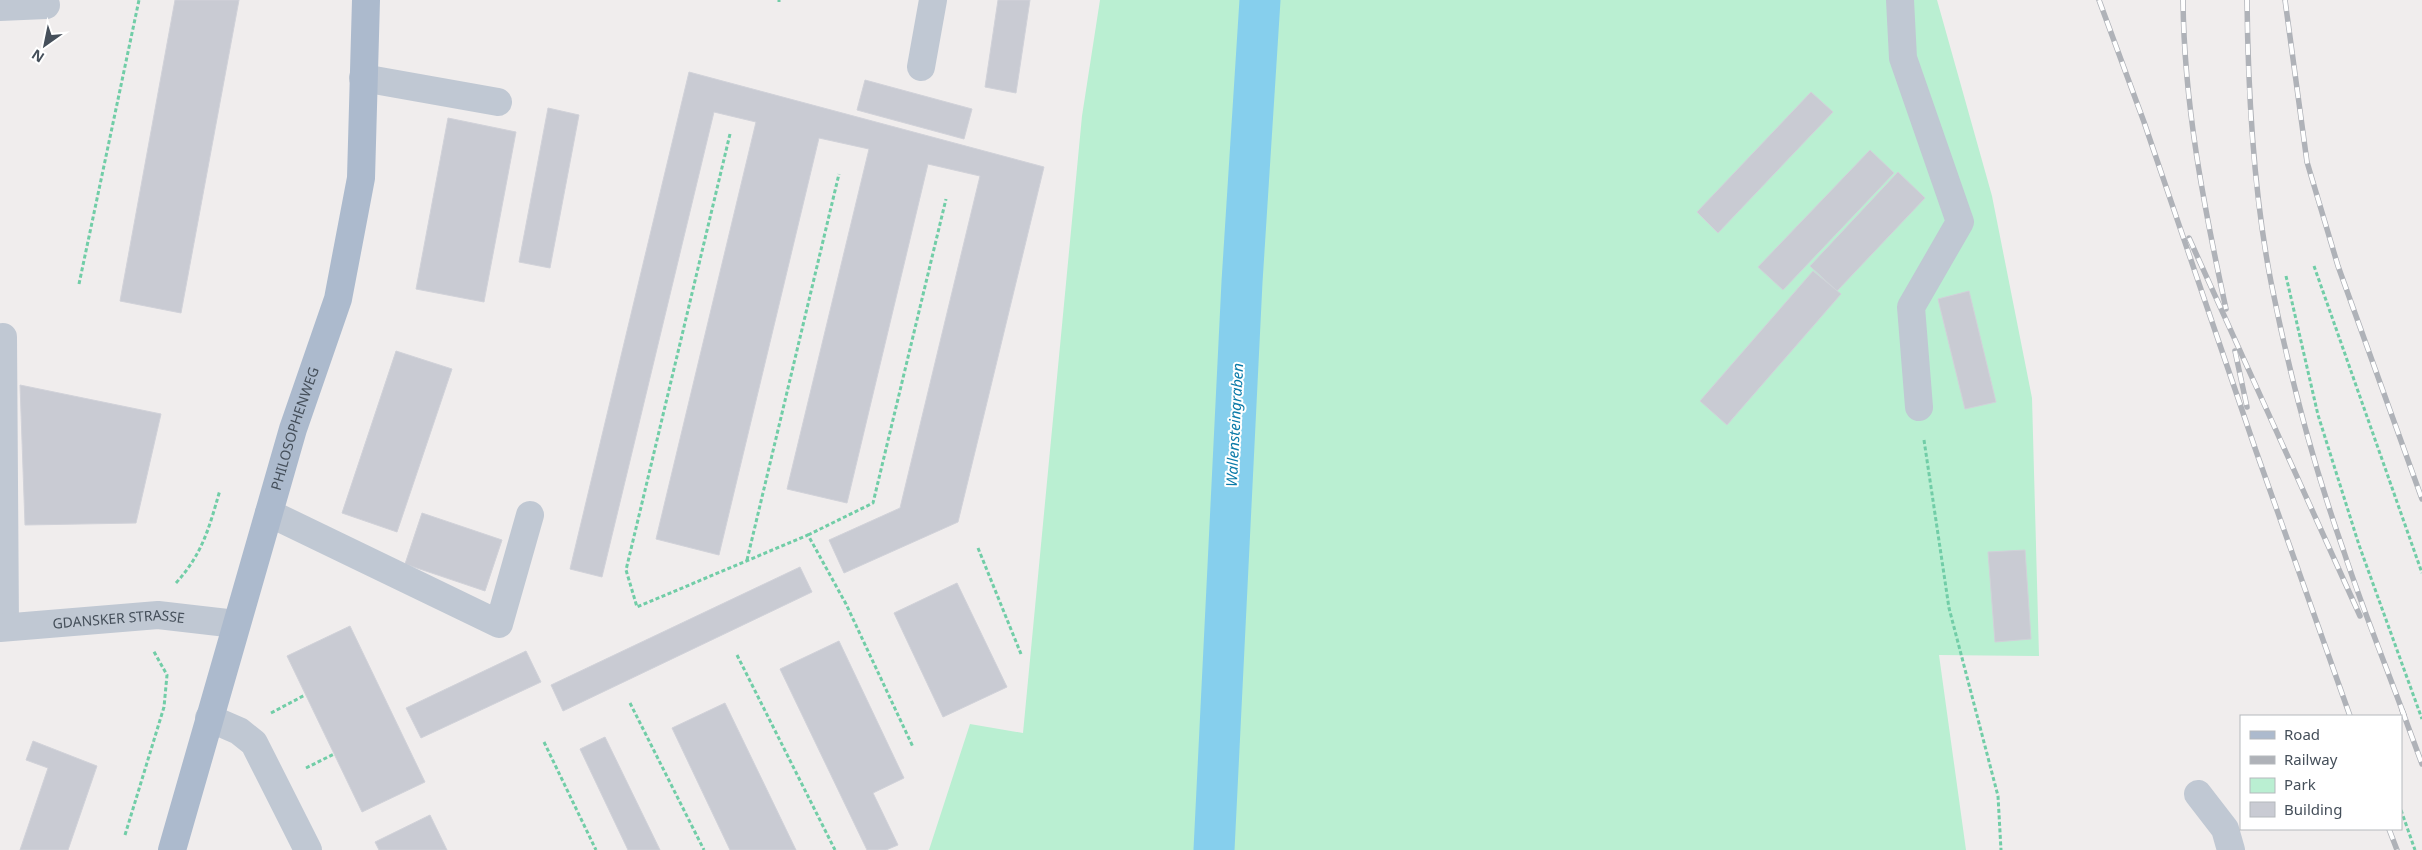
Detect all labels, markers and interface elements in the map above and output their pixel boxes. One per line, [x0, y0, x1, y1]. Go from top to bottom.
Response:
north arrow [20, 20, 70, 70]
text: N [28, 45, 48, 67]
water label: Wallensteingraben [1221, 362, 1247, 487]
street label: PHILOSOPHENWEG [266, 364, 323, 492]
street label: GDANSKER STRASSE [52, 605, 186, 633]
legend [2240, 715, 2402, 830]
text: Road [2284, 724, 2320, 744]
text: Railway [2284, 749, 2338, 769]
text: Park [2284, 774, 2316, 794]
text: Building [2284, 799, 2342, 819]

